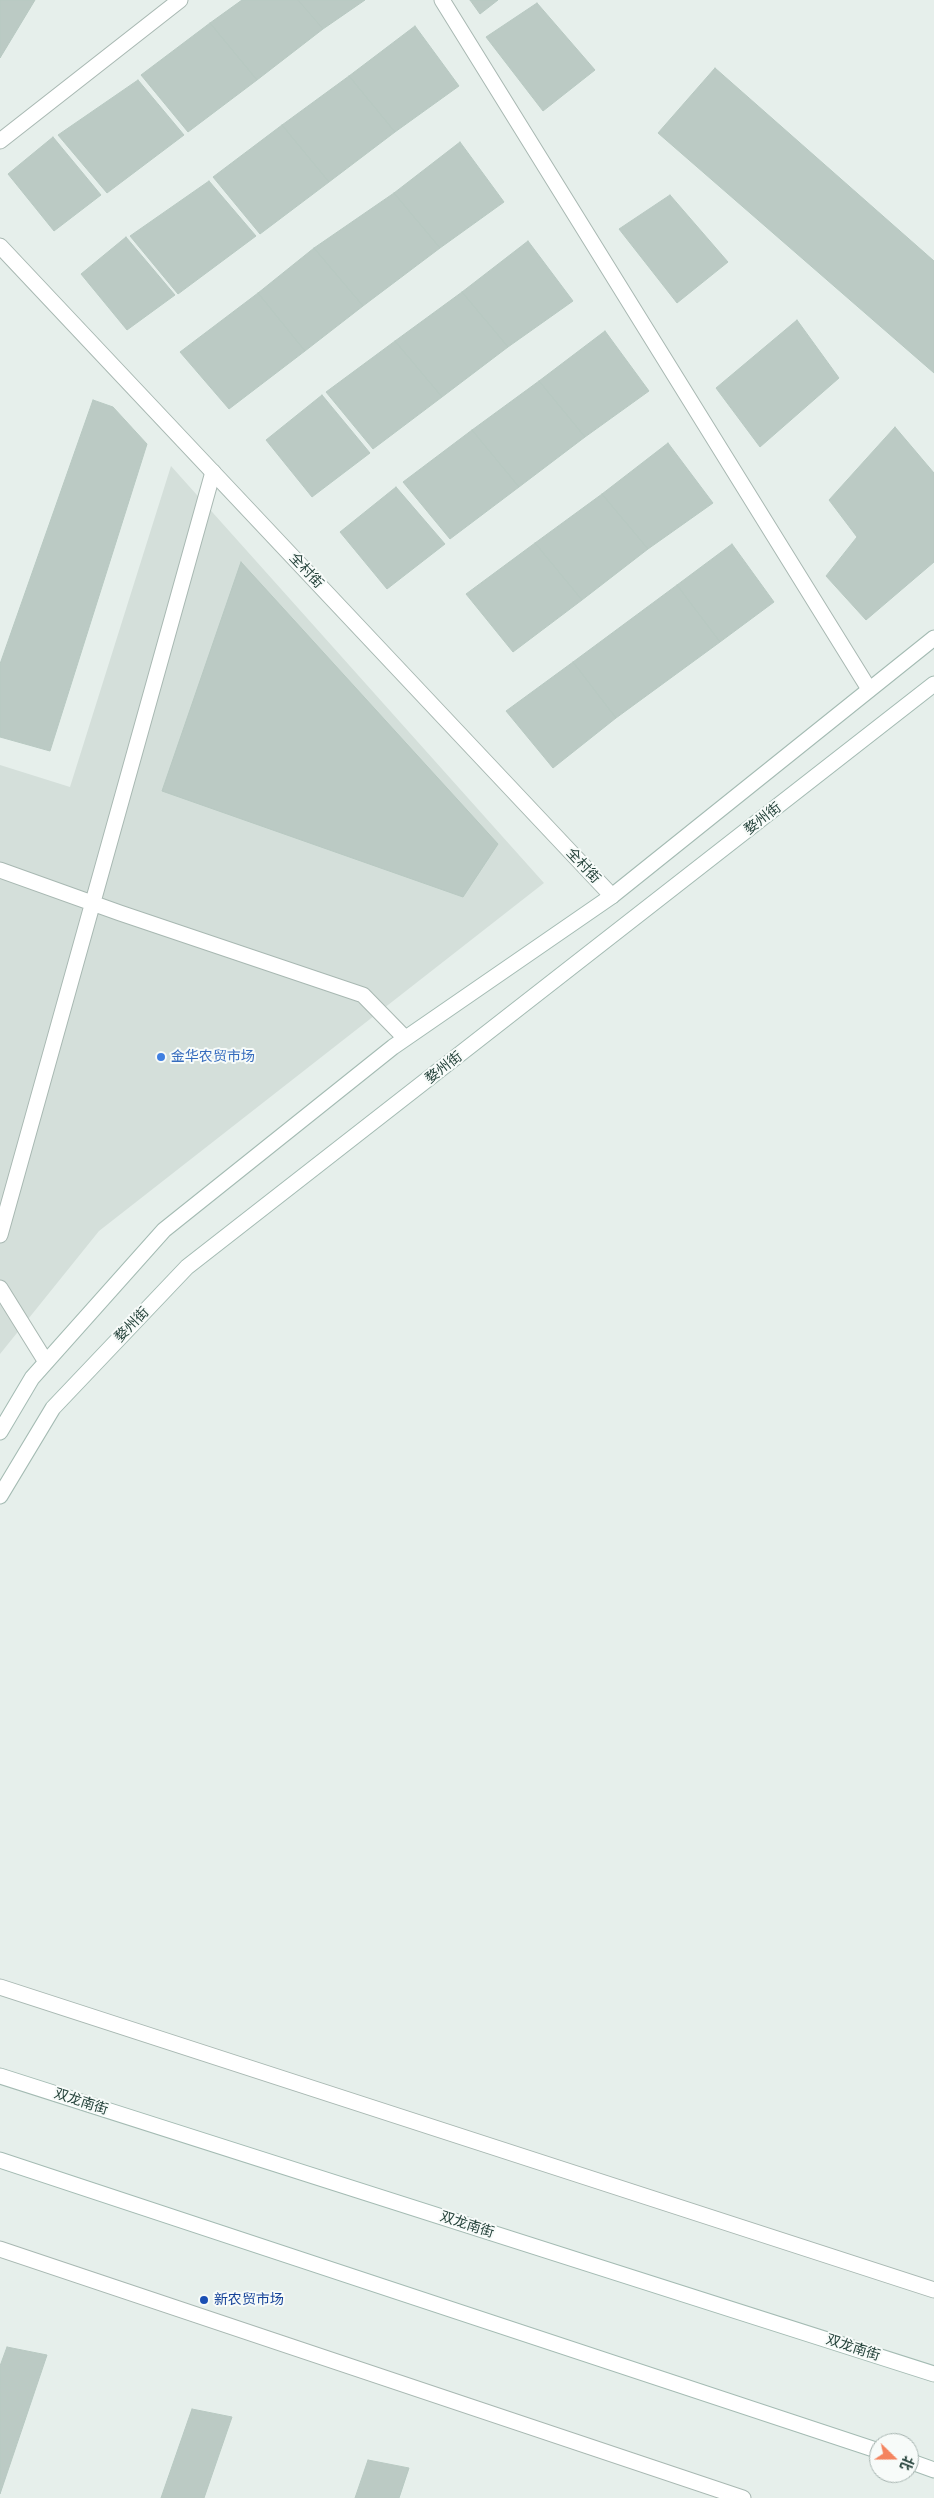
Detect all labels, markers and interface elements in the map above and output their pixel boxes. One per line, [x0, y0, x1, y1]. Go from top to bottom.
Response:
street label: 全村街 [286, 550, 326, 592]
street label: 婺州街 [741, 799, 785, 839]
street label: 全村街 [563, 845, 603, 887]
street label: 婺州街 [422, 1048, 466, 1088]
place label: 金华农贸市场 [171, 1049, 255, 1065]
marker: 金华农贸市场 [155, 1051, 167, 1063]
street label: 婺州街 [111, 1304, 153, 1346]
street label: 双龙南街 [52, 2085, 110, 2119]
street label: 双龙南街 [438, 2208, 496, 2242]
place label: 新农贸市场 [214, 2292, 284, 2308]
marker: 新农贸市场 [198, 2294, 210, 2306]
street label: 双龙南街 [824, 2331, 882, 2365]
north arrow [869, 2433, 919, 2483]
text: 北 [897, 2454, 917, 2473]

